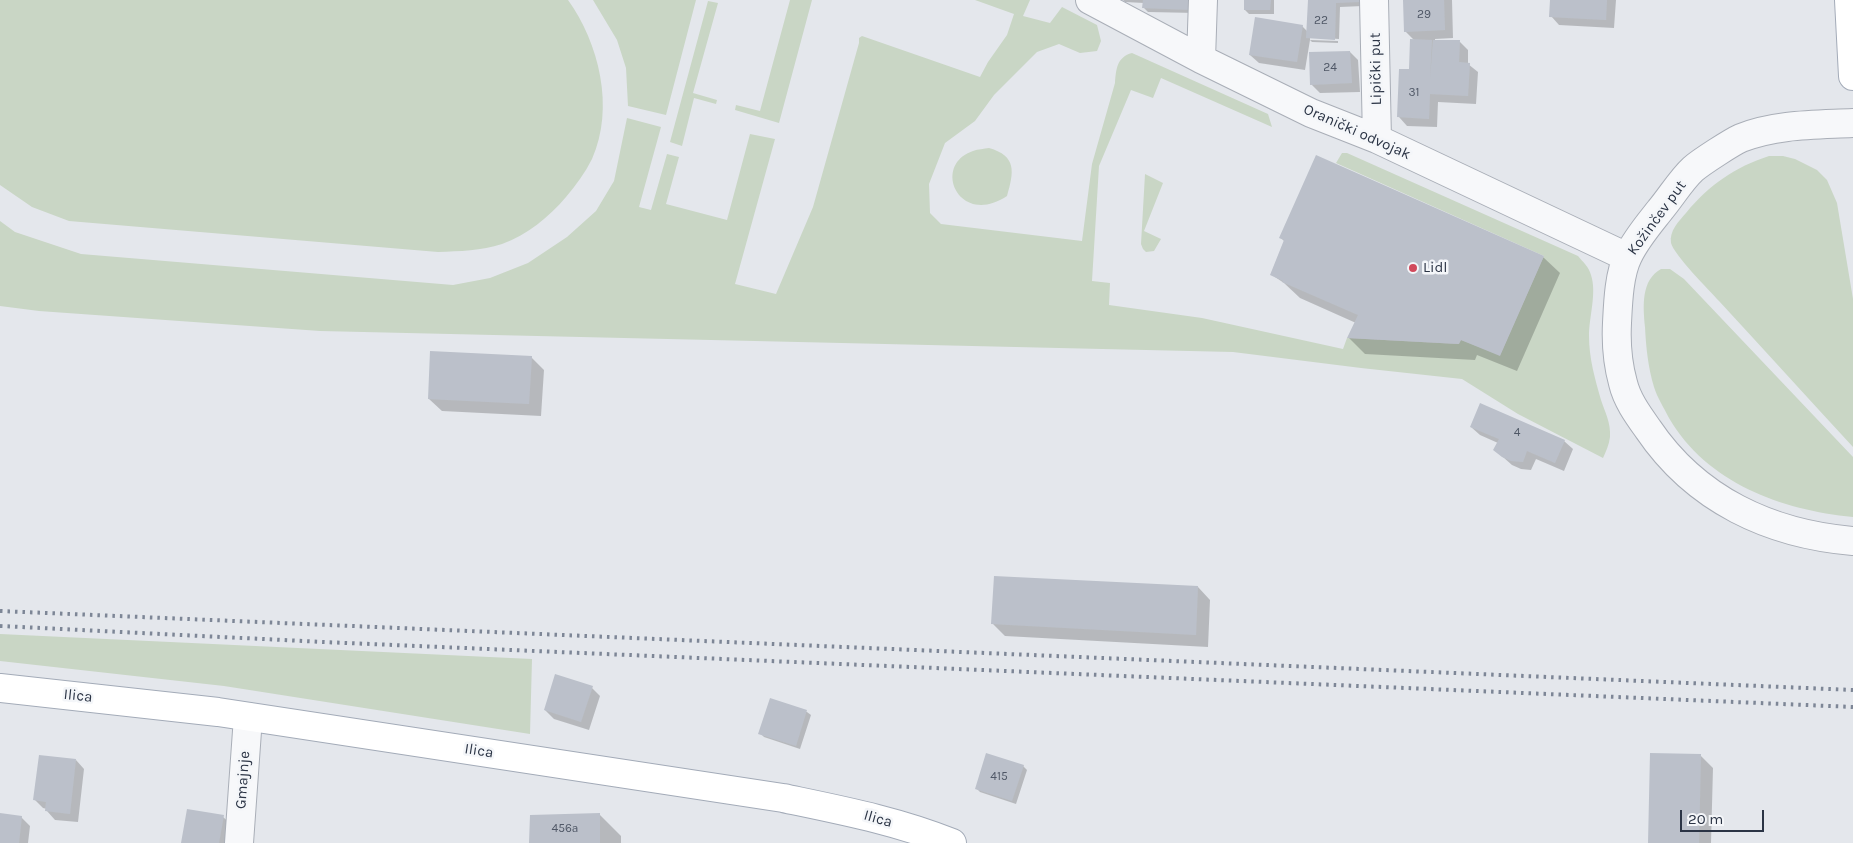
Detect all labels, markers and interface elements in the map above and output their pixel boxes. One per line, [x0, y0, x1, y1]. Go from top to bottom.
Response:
house number: 29 [1417, 8, 1431, 22]
house number: 22 [1314, 14, 1328, 28]
street label: Lipički put [1366, 33, 1386, 105]
house number: 24 [1323, 61, 1337, 75]
house number: 31 [1408, 86, 1420, 100]
street label: Oranički odvojak [1301, 100, 1413, 164]
street label: Kožinčev put [1624, 177, 1690, 259]
place label: Lidl [1423, 259, 1448, 277]
marker: Lidl [1407, 262, 1419, 274]
house number: 4 [1514, 426, 1520, 440]
street label: Ilica [63, 686, 93, 706]
street label: Ilica [463, 740, 495, 762]
street label: Gmajnje [232, 750, 254, 810]
house number: 415 [990, 770, 1008, 784]
scale bar [1683, 800, 1767, 832]
street label: Ilica [862, 806, 894, 832]
text: 20 m [1688, 810, 1723, 828]
house number: 456a [552, 822, 578, 836]

